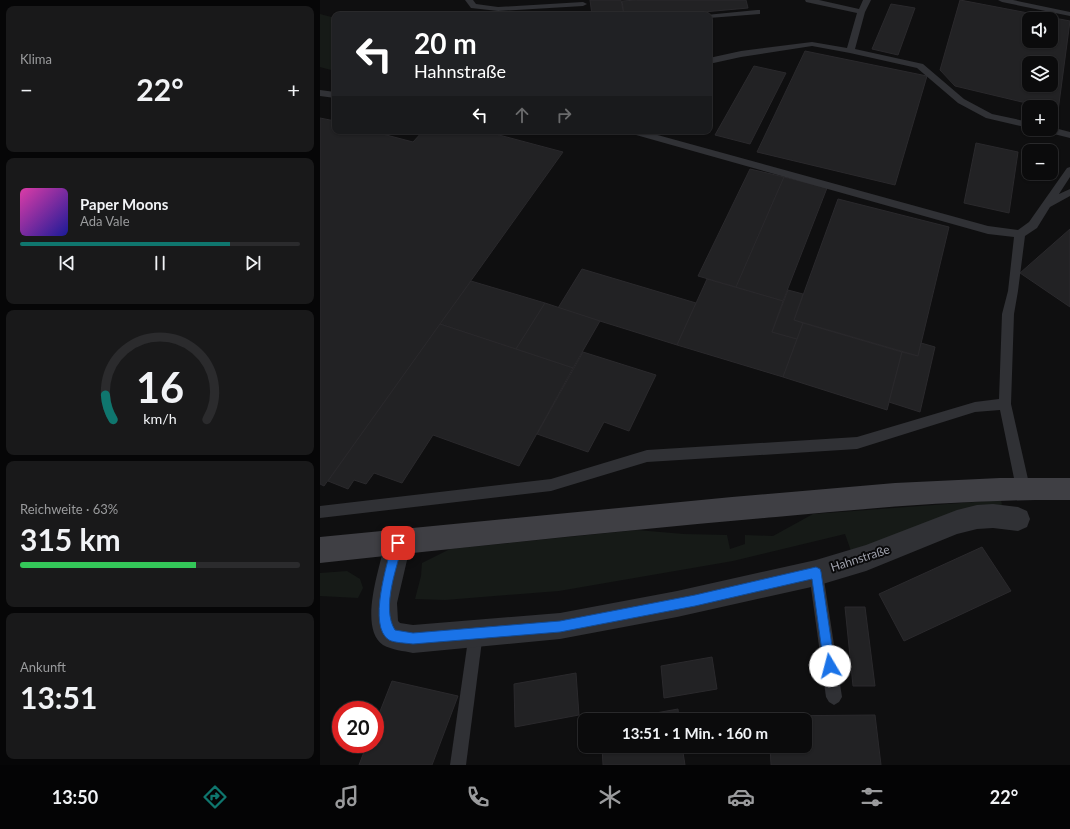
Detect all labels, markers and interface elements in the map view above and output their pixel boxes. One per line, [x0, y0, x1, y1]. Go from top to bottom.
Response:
map controls [1022, 12, 1058, 180]
button: sound [1022, 12, 1058, 48]
text: 20 m [414, 26, 477, 60]
icon: left [348, 28, 400, 80]
text: Klima [20, 51, 52, 67]
button: layers [1022, 56, 1058, 92]
text: Hahnstraße [414, 60, 506, 82]
text: 22° [136, 71, 184, 107]
text: − [20, 76, 33, 103]
text: + [287, 76, 300, 103]
button: + [1022, 100, 1058, 136]
icon: left [469, 104, 491, 126]
icon: ahead [511, 104, 533, 126]
icon: right [553, 104, 575, 126]
button: − [1022, 144, 1058, 180]
text: Paper Moons [80, 195, 168, 213]
text: Ada Vale [80, 213, 130, 229]
icon: previous [56, 252, 78, 274]
icon: pause [149, 252, 171, 274]
icon: next [242, 252, 264, 274]
text: 16 [136, 362, 184, 412]
text: km/h [143, 410, 177, 427]
text: Reichweite · 63% [20, 501, 118, 517]
text: 315 km [20, 521, 121, 557]
pin [381, 526, 415, 560]
icon: arrive [387, 532, 409, 554]
street label: Hahnstraße [828, 541, 892, 575]
position arrow [809, 645, 851, 687]
text: Ankunft [20, 659, 66, 675]
text: 13:51 [20, 679, 97, 715]
speed limit sign: 20 [332, 701, 384, 753]
text: 13:51 · 1 Min. · 160 m [622, 724, 768, 742]
icon: directions [201, 783, 229, 811]
icon: music [333, 783, 361, 811]
icon: phone [464, 783, 492, 811]
icon: climate [596, 783, 624, 811]
icon: car [727, 783, 755, 811]
icon: filters [858, 783, 886, 811]
text: 13:50 [52, 786, 98, 808]
text: 22° [990, 786, 1018, 808]

